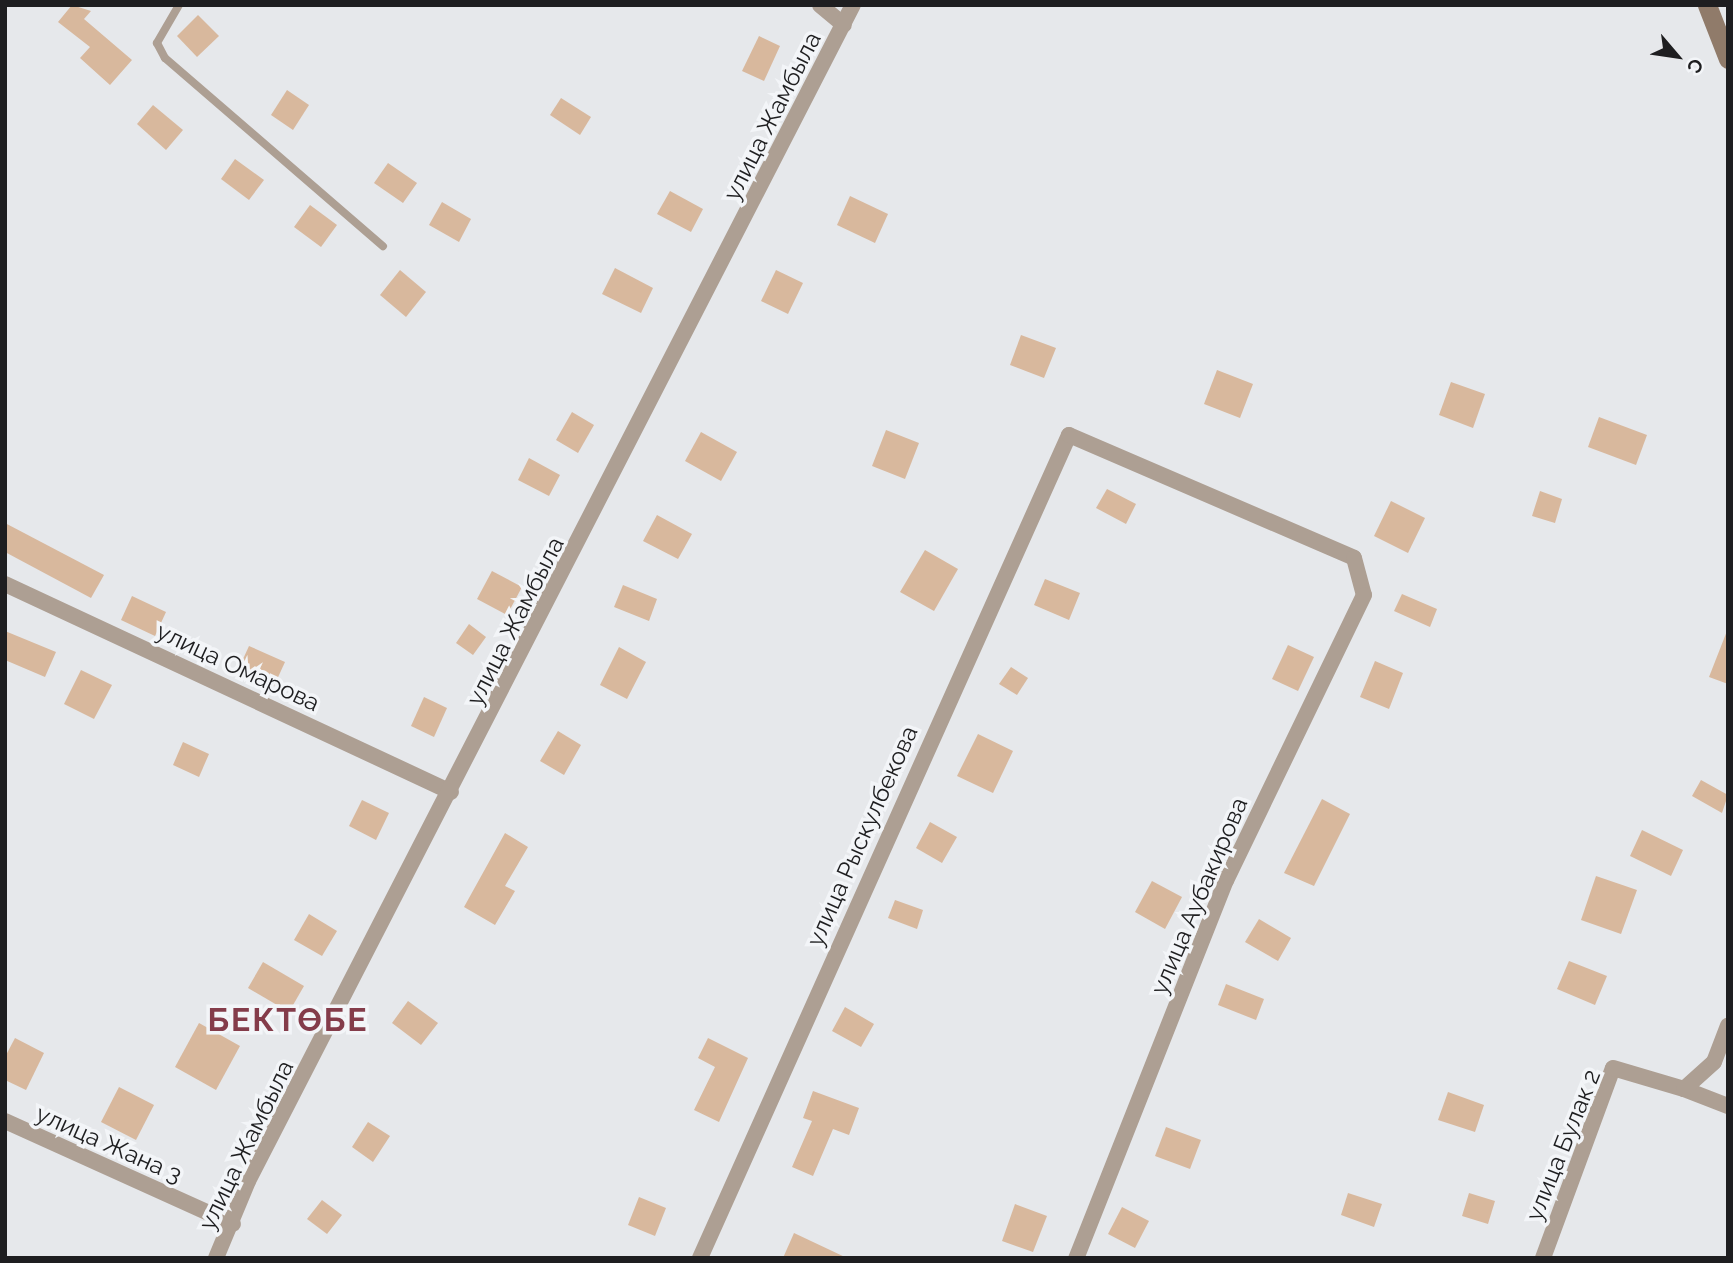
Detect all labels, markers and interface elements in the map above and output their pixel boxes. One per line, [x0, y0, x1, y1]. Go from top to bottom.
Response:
north arrow [1642, 21, 1712, 91]
street label: улица Жамбыла [717, 27, 827, 205]
text: С [1683, 55, 1708, 77]
street label: улица Жамбыла [460, 532, 570, 710]
street label: улица Омарова [152, 617, 324, 717]
street label: улица Рыскулбекова [800, 721, 924, 951]
street label: улица Аубакирова [1144, 793, 1254, 999]
district label: БЕКТӨБЕ [208, 1001, 368, 1039]
street label: улица Жамбыла [192, 1055, 300, 1235]
street label: улица Булак 2 [1520, 1065, 1606, 1225]
street label: улица Жана 3 [32, 1099, 186, 1189]

